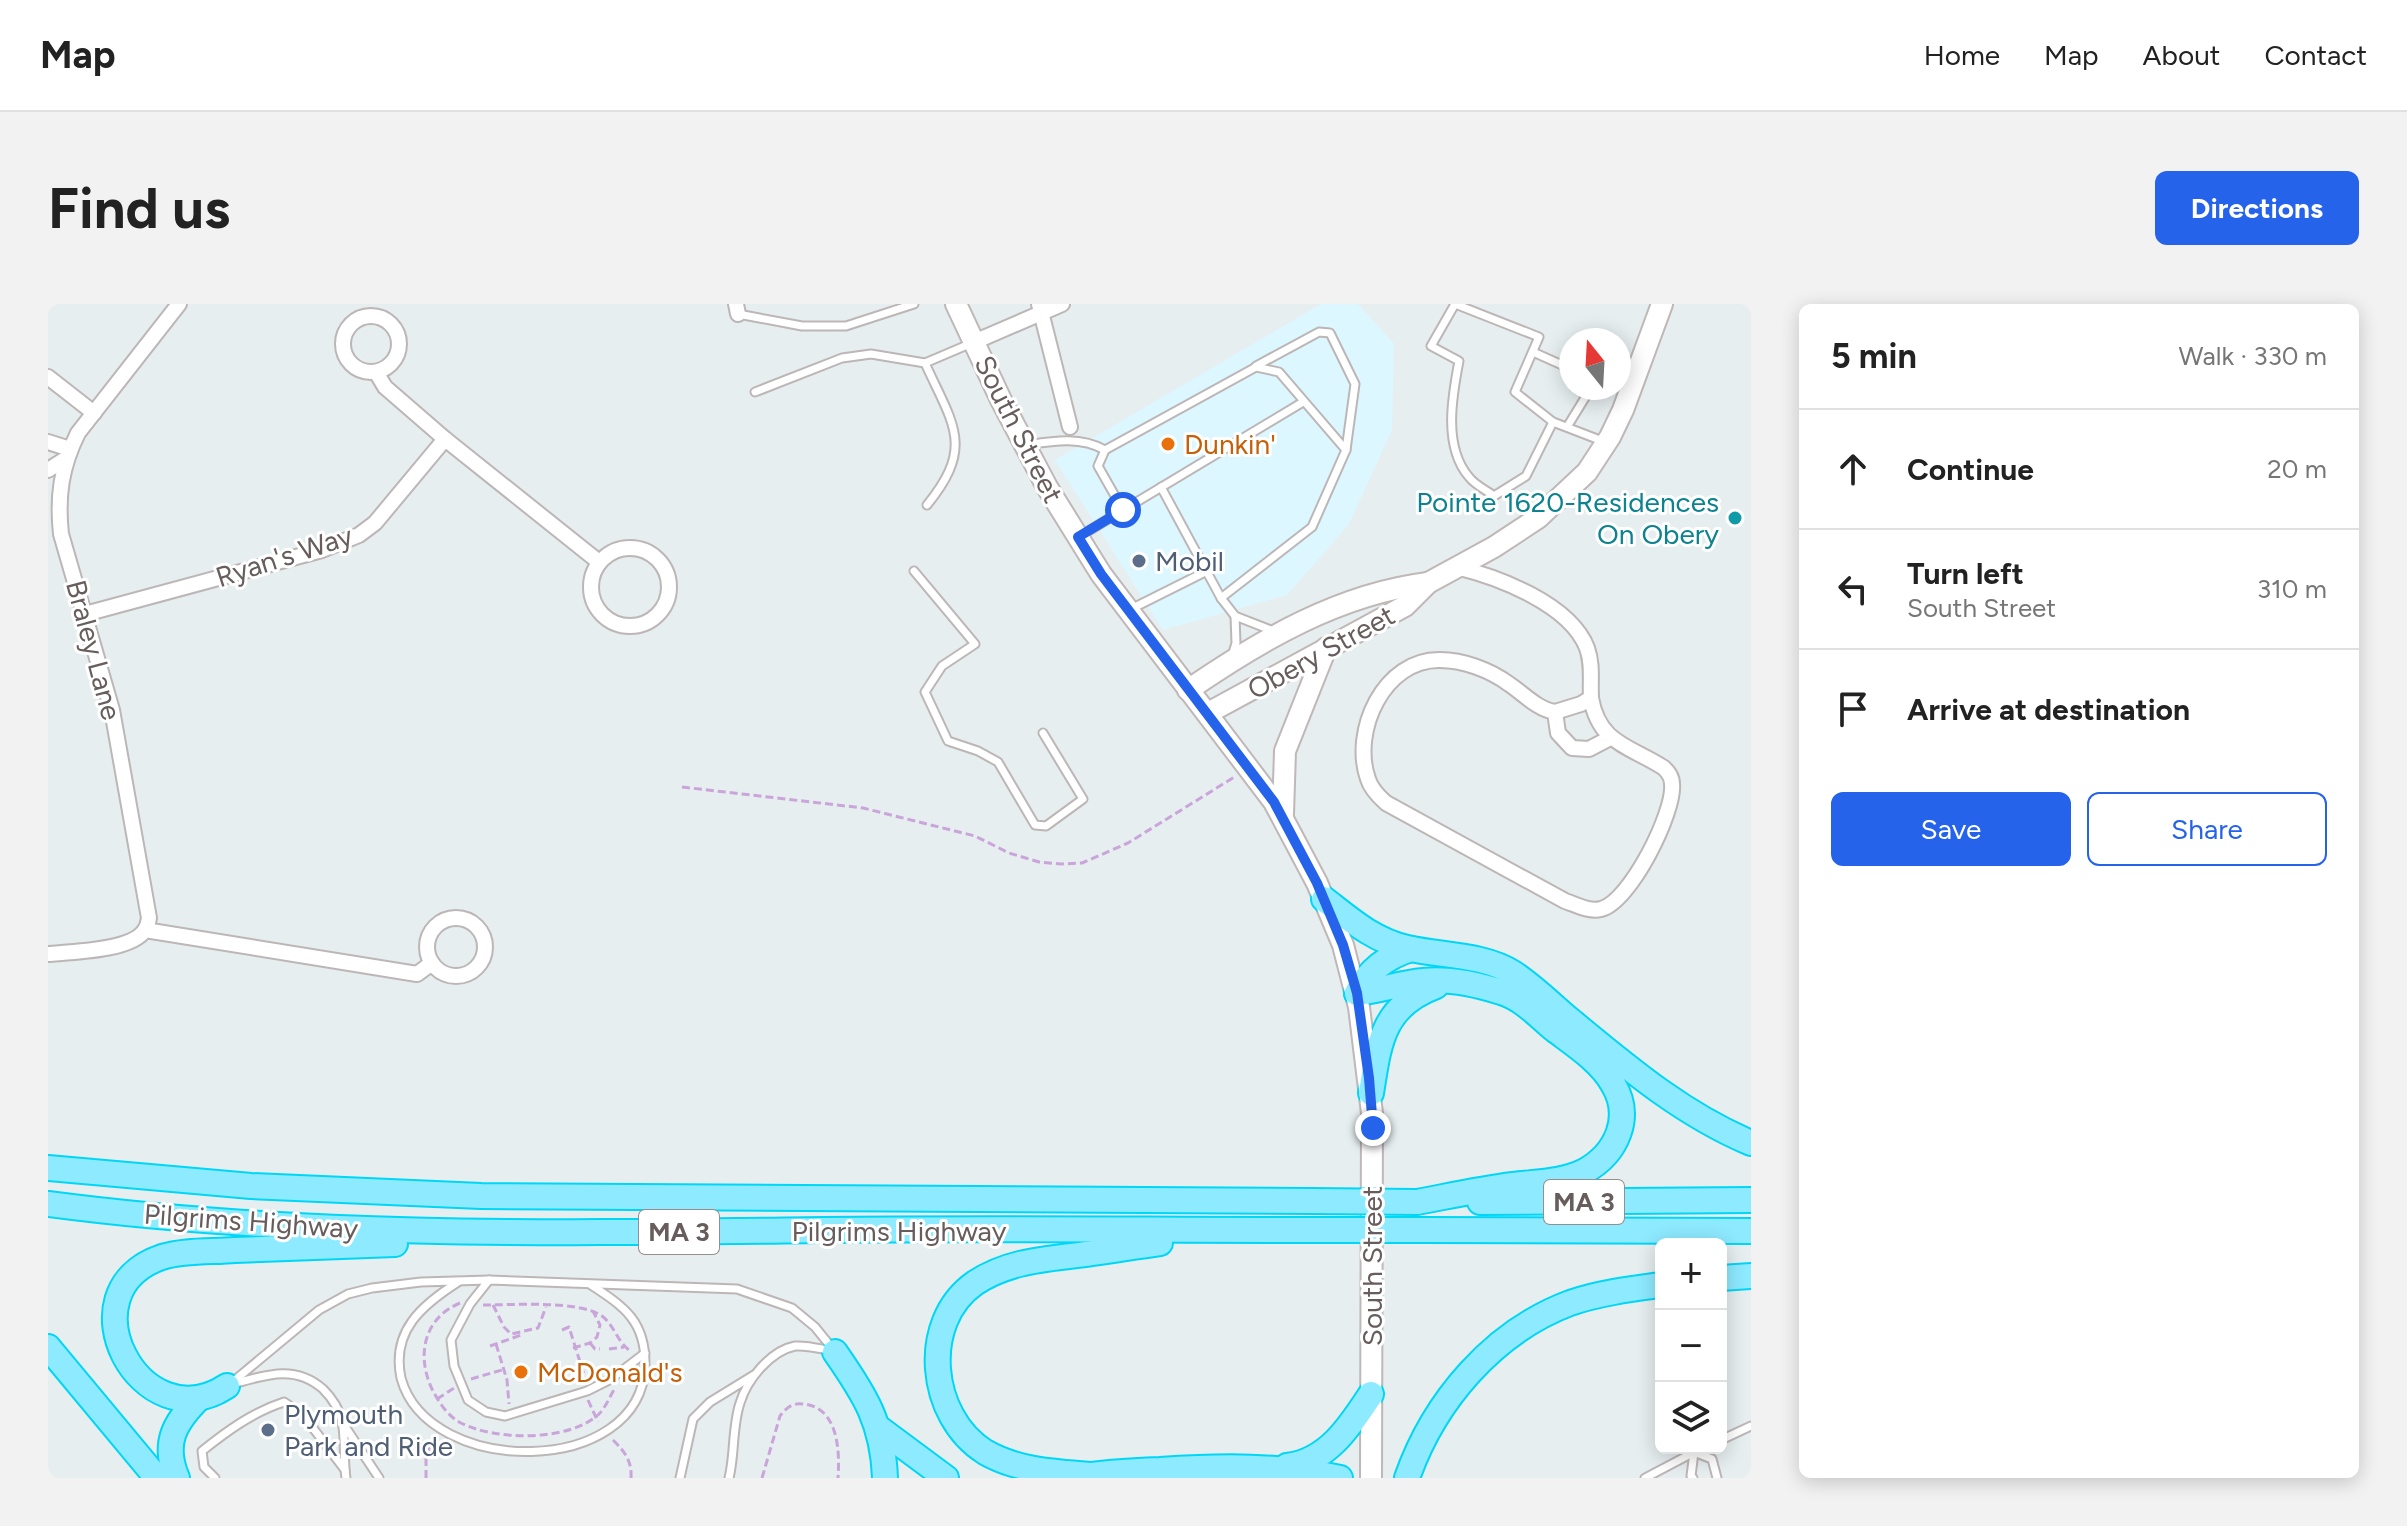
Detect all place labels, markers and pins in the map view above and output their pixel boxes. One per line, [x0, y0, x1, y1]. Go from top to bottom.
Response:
place label: Dunkin' [1184, 427, 1276, 461]
marker: Dunkin' [1159, 435, 1177, 453]
place label: Pointe 1620-Residences On Obery [1416, 485, 1719, 551]
marker: Pointe 1620-Residences On Obery [1726, 509, 1744, 527]
place label: Mobil [1155, 544, 1224, 578]
marker: Mobil [1130, 552, 1148, 570]
place label: McDonald's [537, 1355, 682, 1389]
marker: McDonald's [512, 1363, 530, 1381]
place label: Plymouth Park and Ride [284, 1397, 453, 1463]
marker: Plymouth Park and Ride [259, 1421, 277, 1439]

